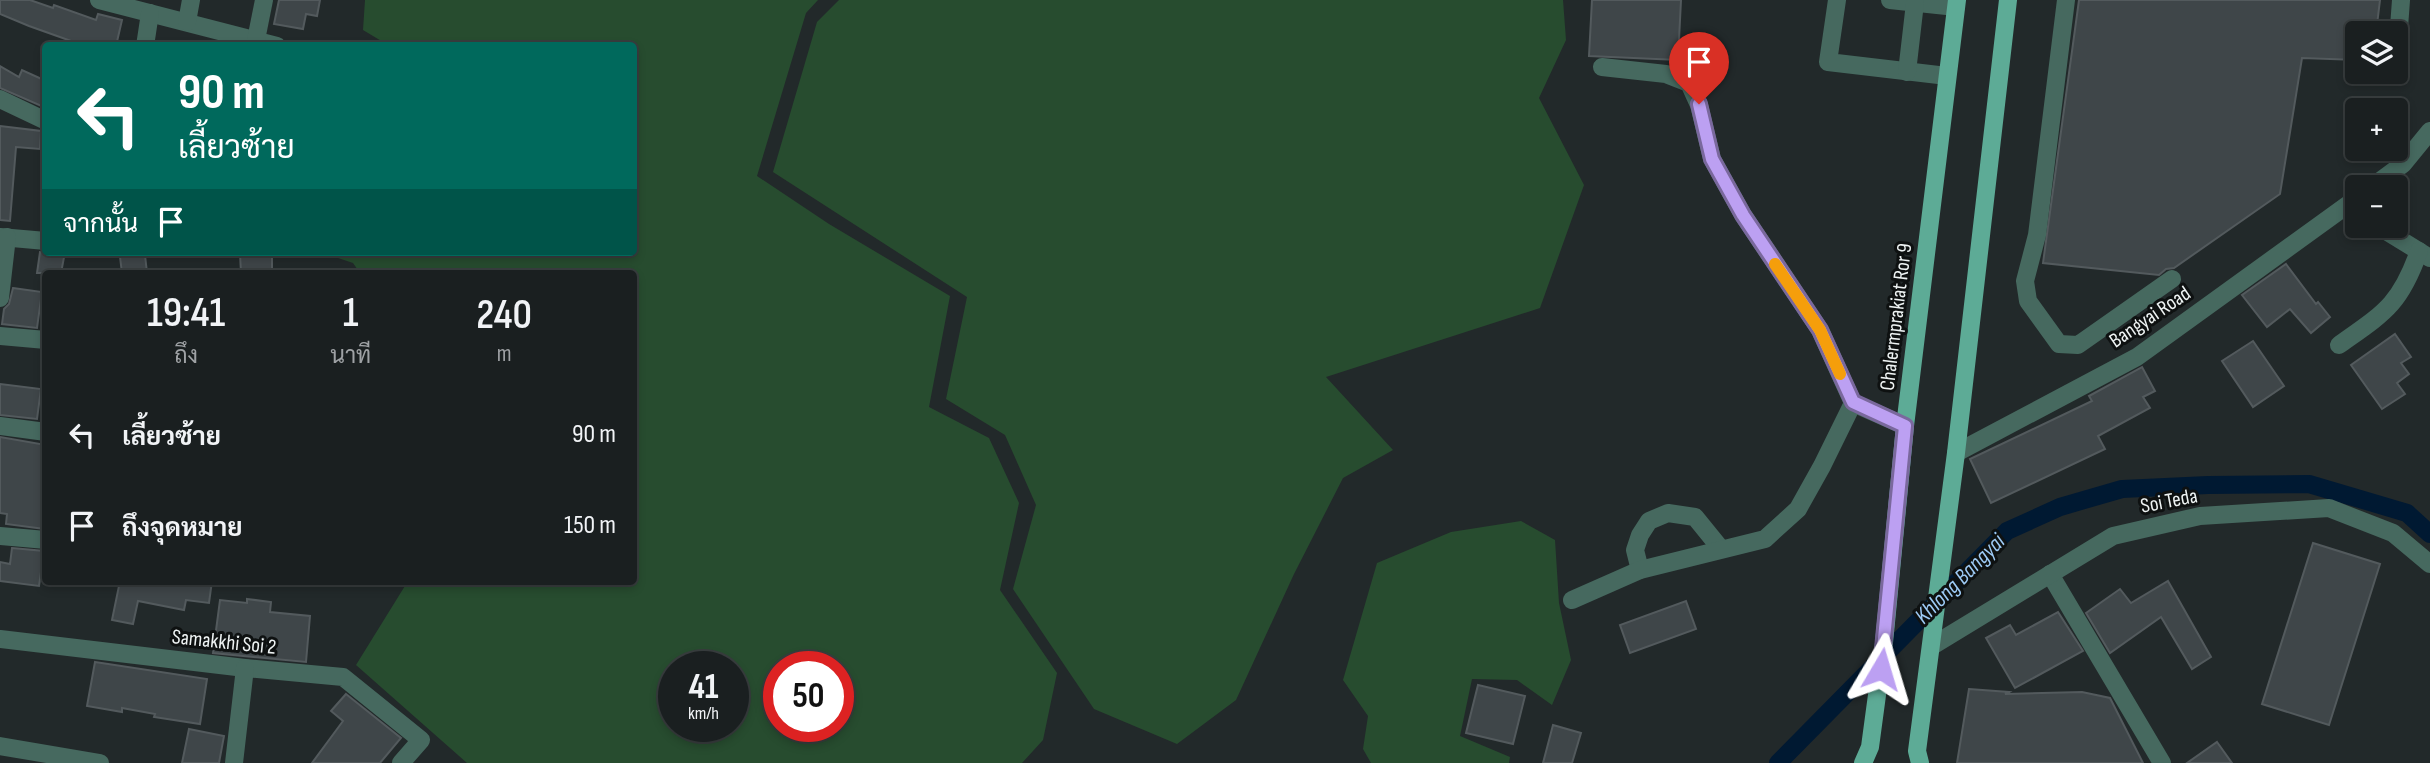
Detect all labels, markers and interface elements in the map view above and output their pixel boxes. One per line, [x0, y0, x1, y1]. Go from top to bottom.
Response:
map controls [2345, 21, 2408, 238]
button: layers [2345, 21, 2408, 84]
pin [1669, 32, 1729, 104]
icon: arrive [1680, 43, 1718, 81]
text: 90 m [178, 64, 265, 123]
icon: left [63, 70, 154, 161]
button: + [2345, 98, 2408, 161]
text: เลี้ยวซ้าย [178, 129, 295, 168]
button: − [2345, 175, 2408, 238]
icon: arrive [152, 203, 190, 241]
text: จากนั้น [63, 209, 138, 240]
street label: Chalermprakiat Ror 9 [1875, 242, 1917, 392]
street label: Bangyai Road [2105, 281, 2195, 353]
text: 19:41 [147, 288, 225, 339]
text: 1 [343, 288, 359, 339]
text: 240 [476, 290, 532, 341]
text: m [497, 340, 511, 368]
text: ถึง [174, 342, 198, 370]
text: นาที [330, 342, 371, 370]
icon: left [63, 416, 101, 454]
text: 90 m [572, 419, 616, 450]
text: เลี้ยวซ้าย [122, 422, 221, 453]
street label: Soi Teda [2138, 483, 2200, 519]
icon: arrive [63, 507, 101, 545]
text: 150 m [564, 510, 616, 541]
text: ถึงจุดหมาย [122, 513, 243, 544]
water label: Khlong Bangyai [1909, 527, 2012, 630]
street label: Samakkhi Soi 2 [171, 624, 277, 660]
position arrow [1844, 632, 1918, 706]
speed limit sign: 50 [763, 651, 854, 742]
text: 41 [688, 666, 719, 709]
text: km/h [688, 703, 719, 724]

